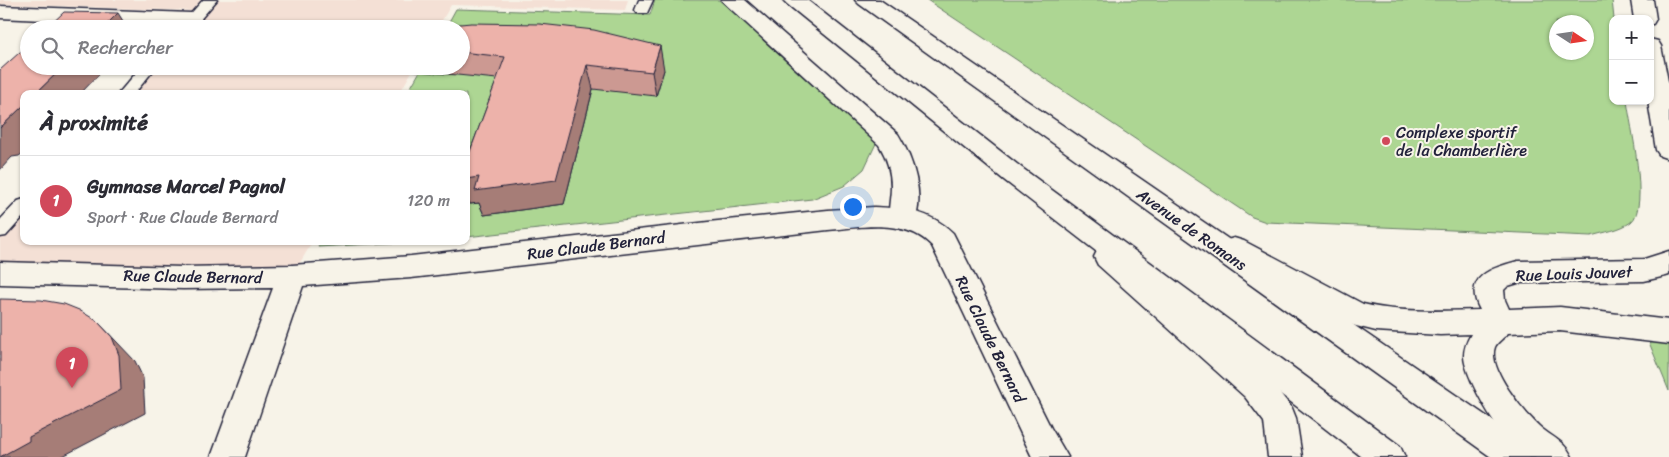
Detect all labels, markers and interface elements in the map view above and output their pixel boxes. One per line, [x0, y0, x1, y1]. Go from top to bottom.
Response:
north arrow [1549, 15, 1594, 60]
map controls [1609, 15, 1654, 105]
button: + [1609, 15, 1654, 60]
search box [20, 20, 470, 75]
text: Rechercher [78, 31, 173, 64]
icon: search [38, 34, 66, 62]
button: − [1609, 60, 1654, 105]
text: À proximité [40, 104, 148, 142]
place label: Complexe sportif de la Chamberlière [1396, 118, 1527, 165]
marker: Complexe sportif de la Chamberlière [1380, 135, 1392, 147]
text: Gymnase Marcel Pagnol [87, 170, 285, 203]
street label: Avenue de Romans [1130, 180, 1253, 279]
text: 1 [53, 186, 59, 215]
text: 120 m [407, 186, 450, 215]
your location [840, 194, 866, 220]
text: Sport · Rue Claude Bernard [87, 203, 278, 232]
street label: Rue Claude Bernard [525, 222, 668, 268]
street label: Rue Louis Jouvet [1515, 257, 1633, 290]
street label: Rue Claude Bernard [123, 261, 264, 292]
street label: Rue Claude Bernard [947, 271, 1035, 409]
pin: 1 [56, 347, 88, 388]

